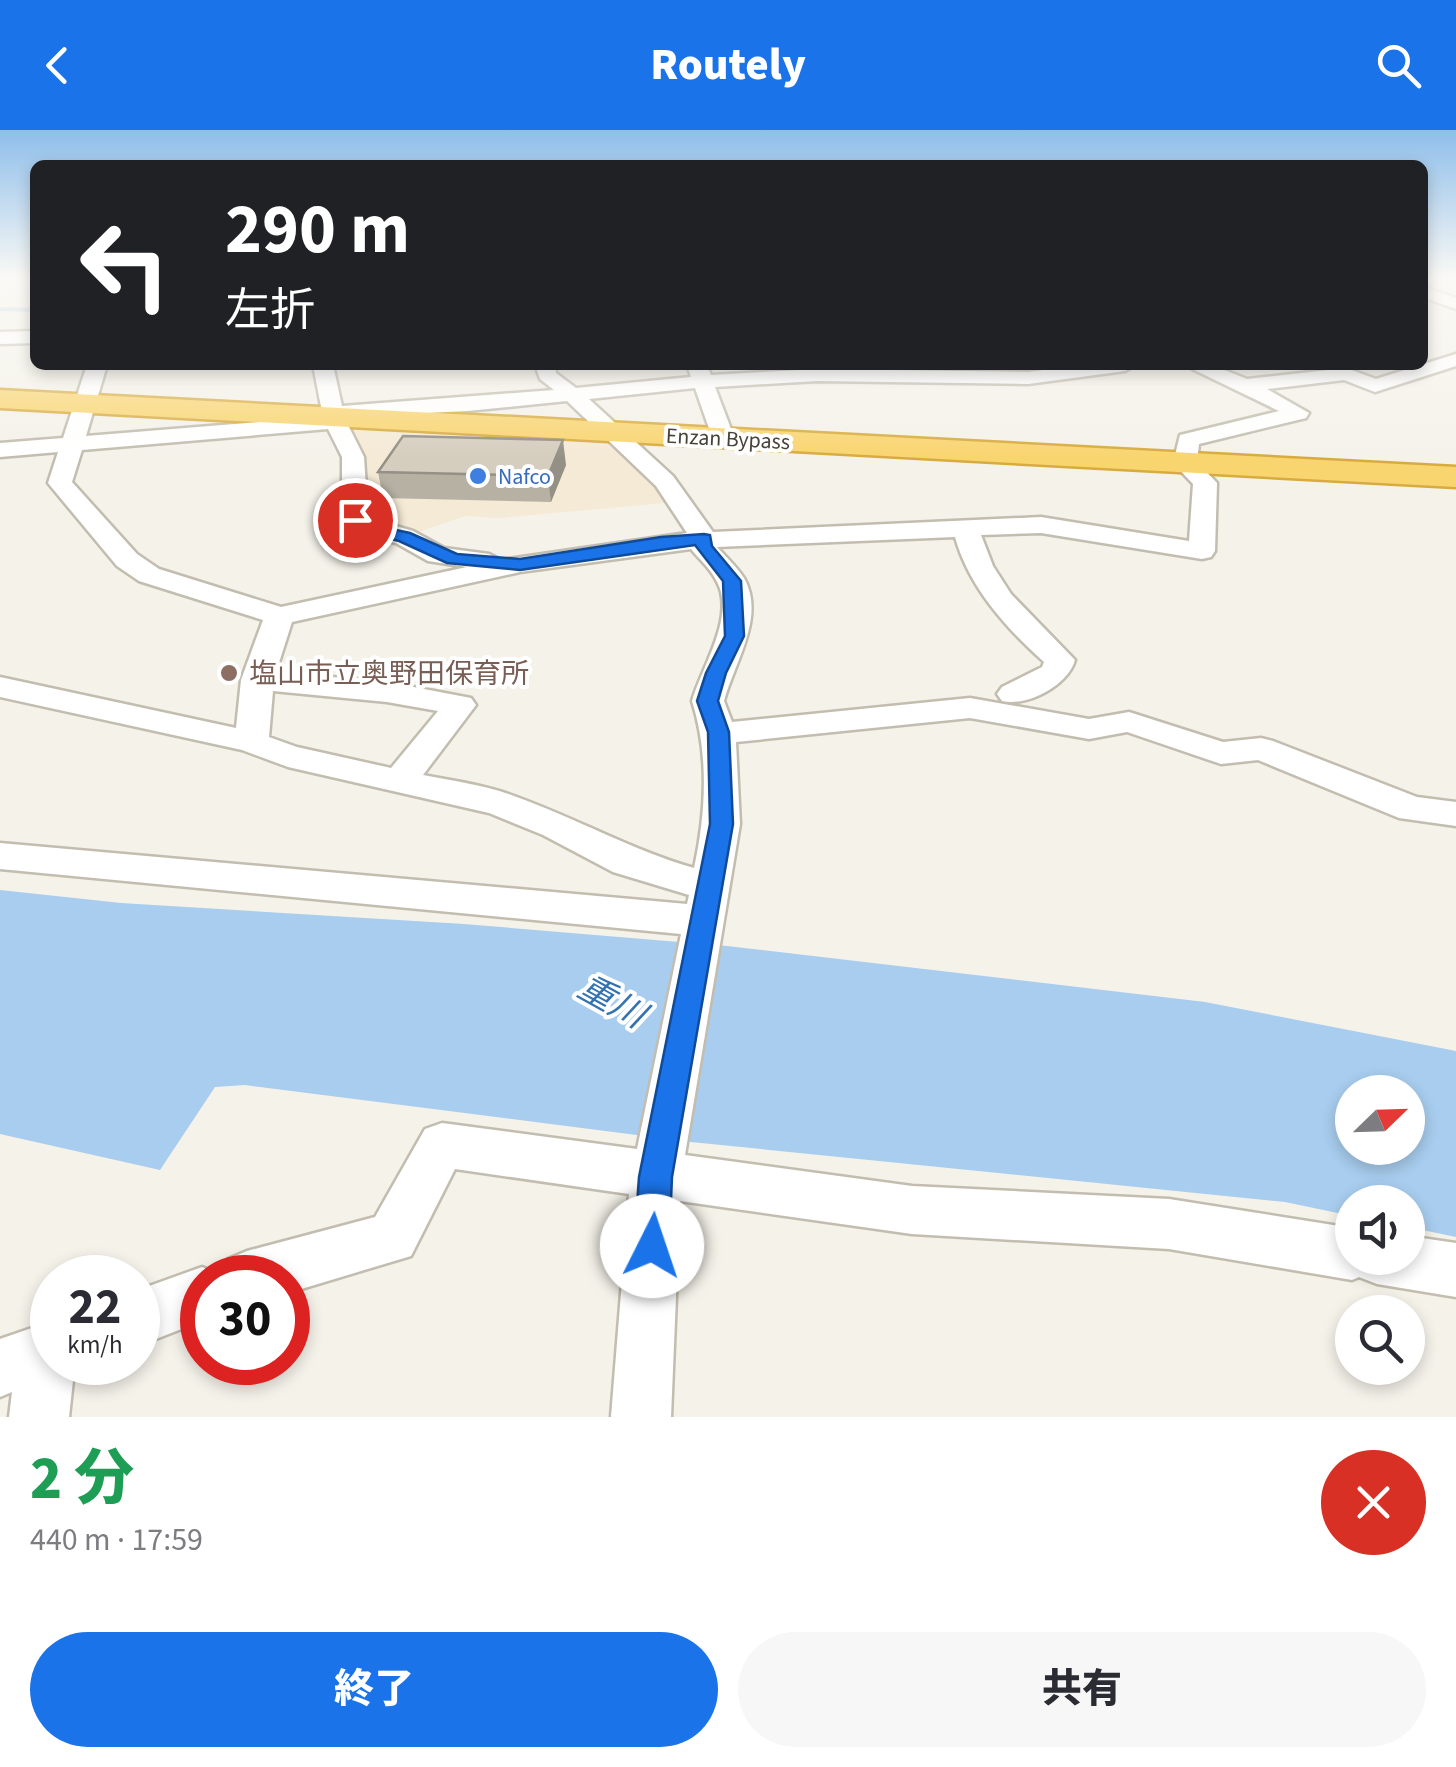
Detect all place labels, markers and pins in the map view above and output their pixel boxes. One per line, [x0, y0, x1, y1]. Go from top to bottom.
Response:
place label: Nafco [498, 461, 551, 493]
marker: Nafco [467, 465, 489, 487]
pin [313, 478, 398, 563]
place label: 塩山市立奥野田保育所 [249, 654, 529, 694]
marker: 塩山市立奥野田保育所 [218, 662, 240, 684]

